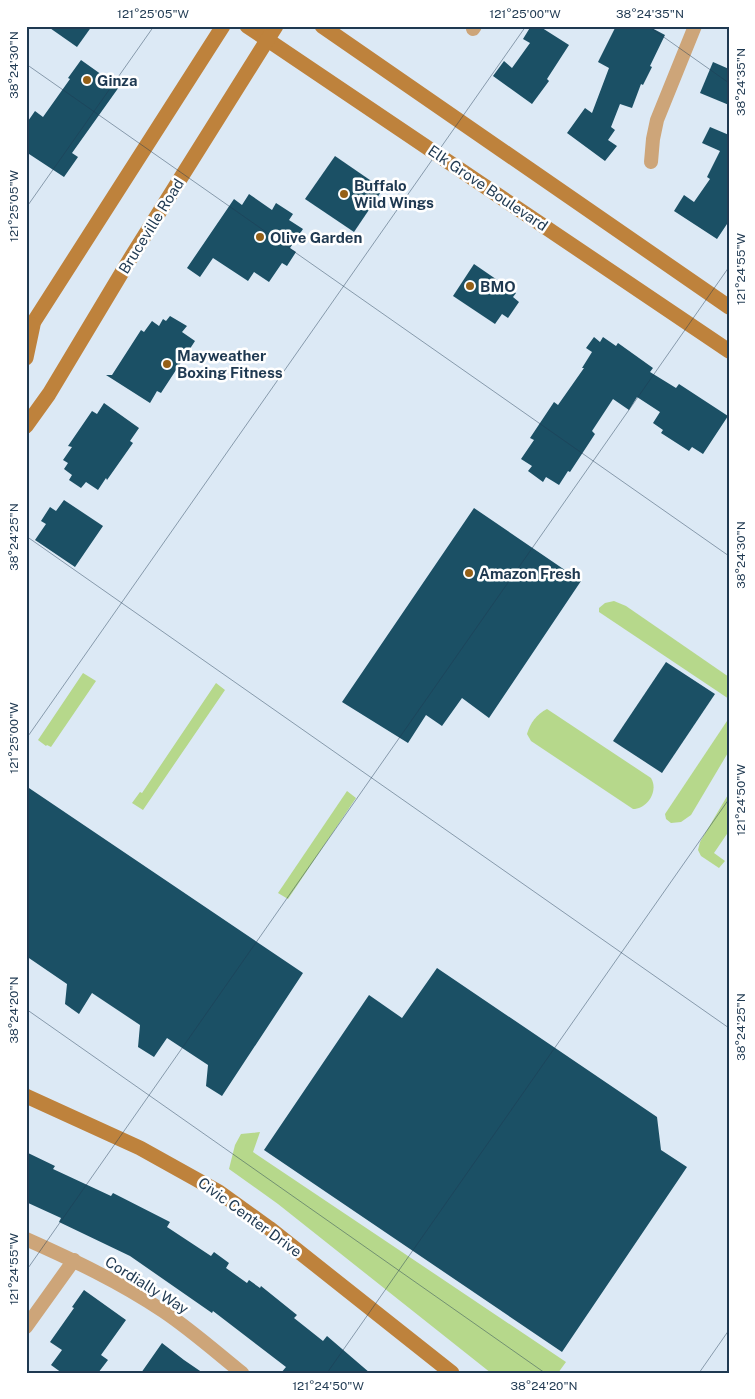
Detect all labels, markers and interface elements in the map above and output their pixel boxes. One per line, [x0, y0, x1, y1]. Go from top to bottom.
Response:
text: 121°25'05"W [117, 7, 189, 21]
text: 121°25'00"W [489, 7, 561, 21]
text: 38°24'35"N [616, 7, 684, 21]
text: 38°24'30"N [7, 31, 21, 99]
text: 38°24'35"N [734, 48, 748, 116]
place label: Ginza [97, 72, 137, 89]
marker: Ginza [81, 74, 93, 86]
street label: Elk Grove Boulevard [425, 142, 551, 234]
text: 121°25'05"W [7, 170, 21, 242]
street label: Bruceville Road [115, 175, 187, 277]
place label: Buffalo Wild Wings [354, 177, 434, 211]
marker: Buffalo Wild Wings [338, 188, 350, 200]
place label: Olive Garden [270, 229, 362, 246]
marker: Olive Garden [254, 231, 266, 243]
text: 121°24'55"W [734, 232, 748, 305]
place label: BMO [480, 278, 516, 295]
marker: BMO [464, 280, 476, 292]
place label: Mayweather Boxing Fitness [177, 347, 283, 381]
marker: Mayweather Boxing Fitness [161, 358, 173, 370]
text: 38°24'25"N [7, 503, 21, 571]
text: 38°24'30"N [734, 521, 748, 589]
place label: Amazon Fresh [479, 565, 581, 582]
marker: Amazon Fresh [463, 567, 475, 579]
text: 121°25'00"W [7, 702, 21, 774]
text: 121°24'50"W [734, 764, 748, 836]
text: 38°24'20"N [7, 976, 21, 1044]
text: 38°24'25"N [734, 993, 748, 1061]
street label: Civic Center Drive [195, 1174, 305, 1260]
text: 121°24'55"W [7, 1232, 21, 1305]
street label: Cordially Way [102, 1253, 192, 1317]
text: 121°24'50"W [292, 1379, 364, 1393]
text: 38°24'20"N [510, 1379, 578, 1393]

